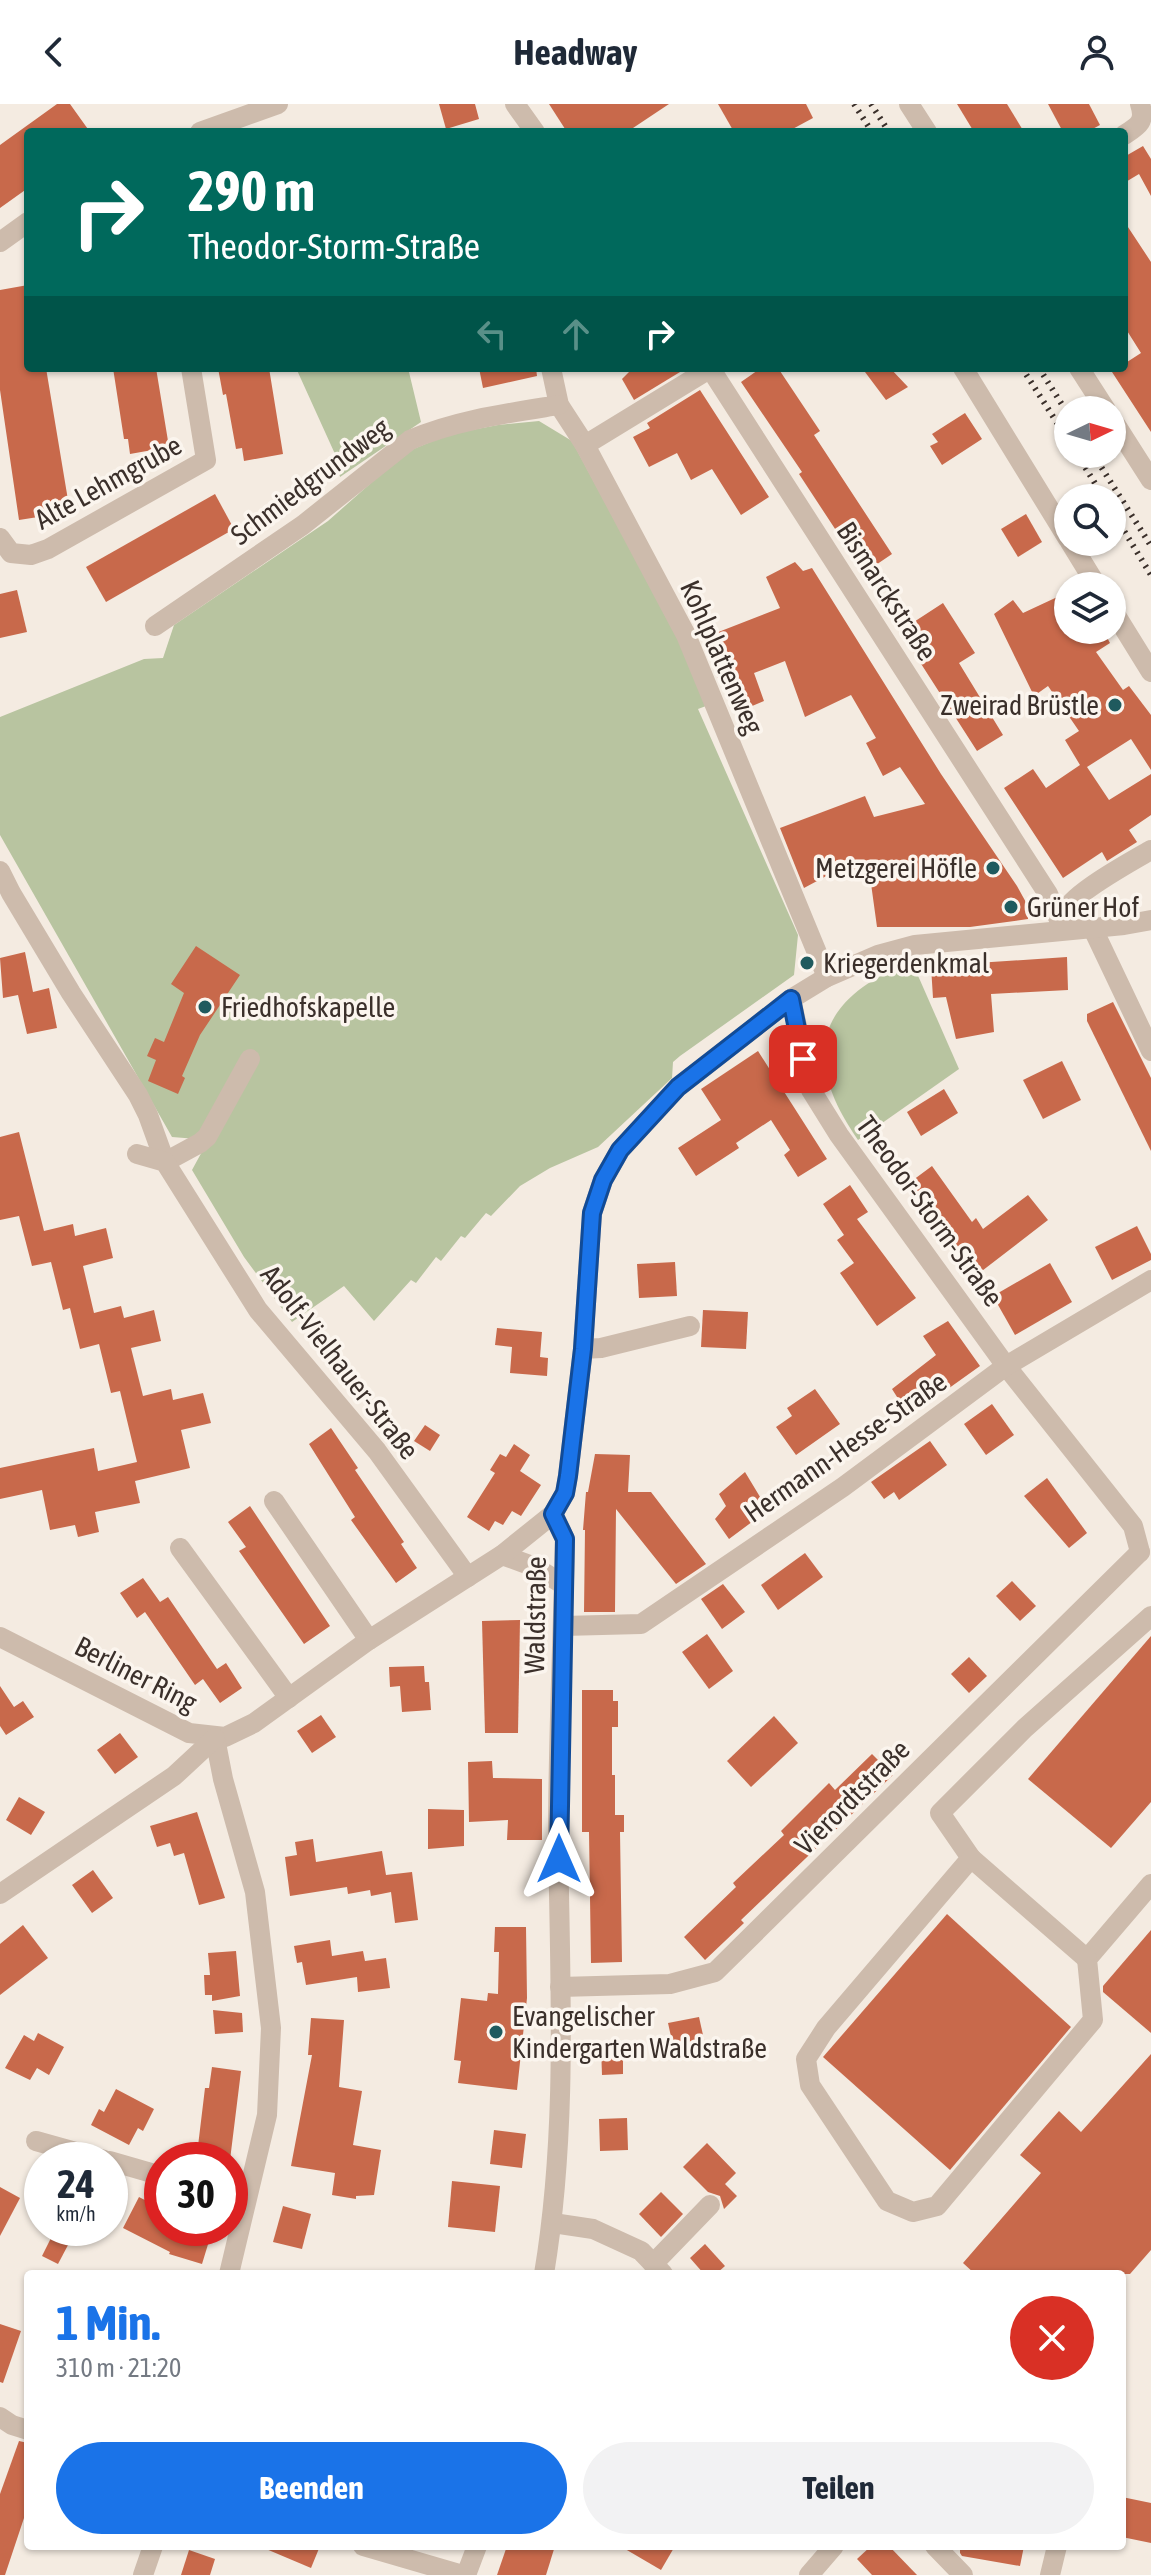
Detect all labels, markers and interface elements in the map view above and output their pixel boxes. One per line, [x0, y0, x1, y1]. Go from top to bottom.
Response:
icon: back [32, 30, 76, 74]
icon: person [1075, 30, 1119, 74]
text: Headway [514, 31, 637, 73]
text: 290 m [188, 159, 315, 223]
icon: right [56, 160, 160, 264]
text: Theodor-Storm-Straße [188, 225, 480, 267]
icon: left [470, 312, 514, 356]
icon: ahead [554, 312, 598, 356]
icon: right [638, 312, 682, 356]
north arrow [1054, 396, 1126, 468]
map controls [1054, 396, 1126, 644]
street label: Schmiedgrundweg [224, 411, 396, 551]
street label: Alte Lehmgrube [29, 429, 187, 535]
button: search [1054, 484, 1126, 556]
street label: Bismarckstraße [830, 516, 944, 666]
button: layers [1054, 572, 1126, 644]
street label: Kohlplattenweg [674, 575, 770, 739]
place label: Zweirad Brüstle [940, 689, 1099, 721]
marker: Zweirad Brüstle [1106, 696, 1124, 714]
place label: Metzgerei Höfle [815, 852, 977, 884]
marker: Metzgerei Höfle [984, 859, 1002, 877]
place label: Grüner Hof [1027, 891, 1139, 923]
marker: Grüner Hof [1002, 898, 1020, 916]
place label: Kriegerdenkmal [823, 947, 990, 979]
marker: Kriegerdenkmal [798, 954, 816, 972]
place label: Friedhofskapelle [221, 991, 395, 1023]
marker: Friedhofskapelle [196, 998, 214, 1016]
pin [769, 1025, 837, 1093]
icon: arrive [781, 1037, 825, 1081]
street label: Theodor-Storm-Straße [850, 1110, 1010, 1312]
street label: Adolf-Vielhauer-Straße [254, 1259, 426, 1465]
street label: Hermann-Hesse-Straße [738, 1365, 952, 1529]
street label: Waldstraße [518, 1556, 552, 1674]
street label: Berliner Ring [70, 1630, 202, 1718]
street label: Vierordtstraße [788, 1733, 916, 1861]
position arrow [517, 1817, 601, 1901]
place label: Evangelischer Kindergarten Waldstraße [512, 2000, 767, 2064]
marker: Evangelischer Kindergarten Waldstraße [487, 2023, 505, 2041]
speed limit sign: 30 [144, 2142, 248, 2246]
text: 24 [57, 2161, 95, 2206]
text: km/h [56, 2202, 96, 2225]
text: 1 Min. [56, 2295, 160, 2350]
button: close [1010, 2296, 1094, 2380]
text: 310 m · 21:20 [56, 2353, 181, 2383]
button: Beenden [56, 2442, 567, 2534]
button: Teilen [583, 2442, 1094, 2534]

